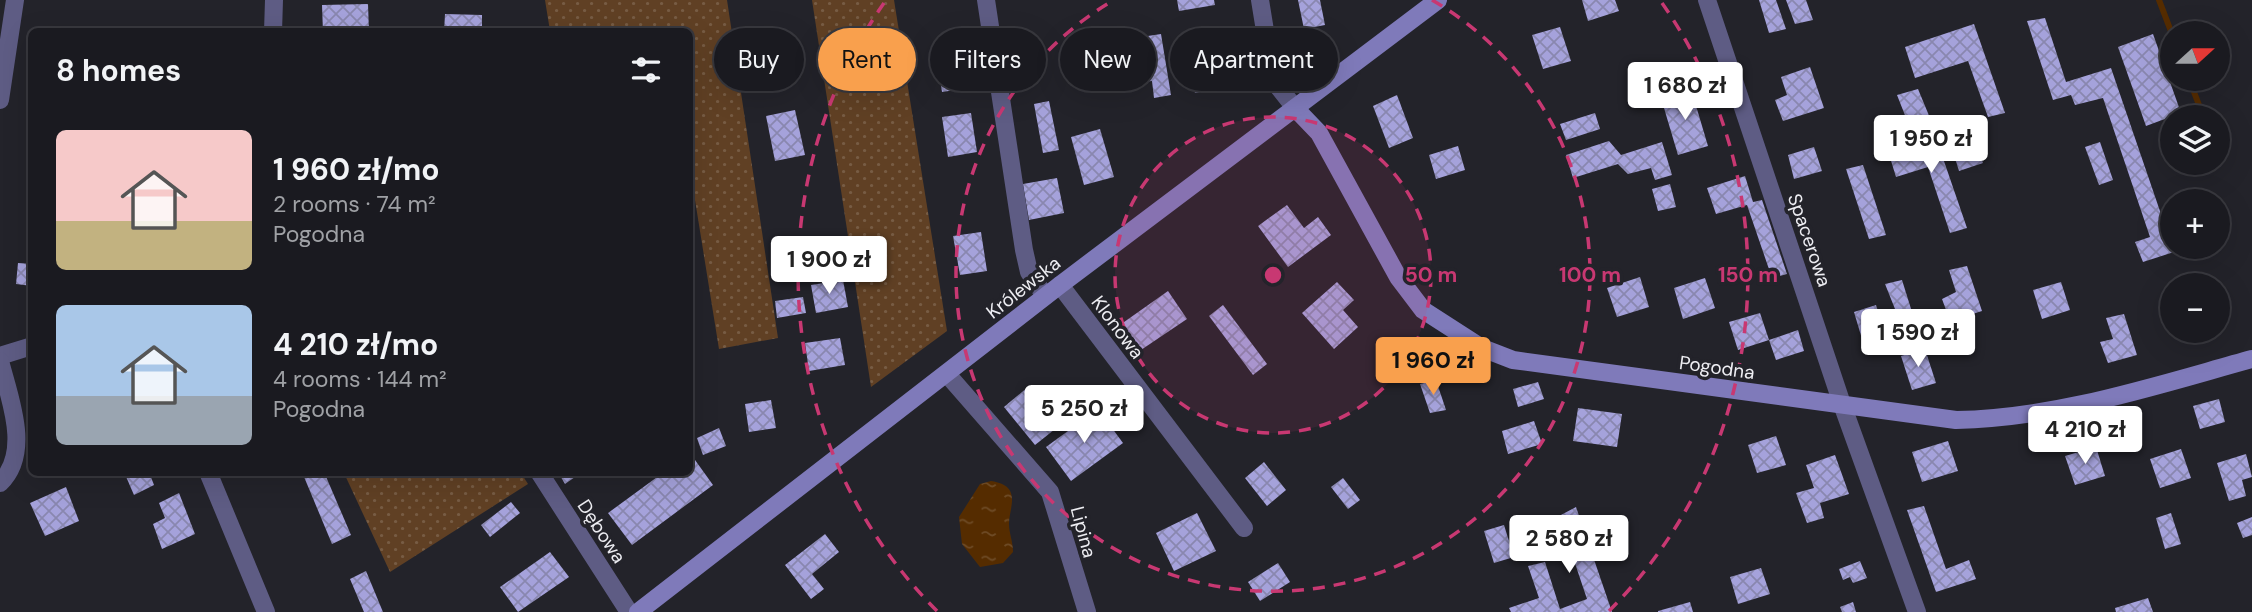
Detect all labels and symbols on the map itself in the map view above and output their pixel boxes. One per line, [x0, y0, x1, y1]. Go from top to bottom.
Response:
north arrow [2160, 21, 2230, 91]
pin: 1 680 zł [1613, 62, 1757, 122]
pin: 1 950 zł [1859, 116, 2003, 175]
street label: Spacerowa [1782, 190, 1837, 290]
pin: 1 900 zł [757, 236, 901, 296]
street label: Królewska [981, 251, 1066, 324]
text: 50 m [1405, 261, 1457, 289]
text: 100 m [1559, 261, 1621, 289]
text: 150 m [1718, 261, 1778, 289]
centre of rings [1261, 263, 1285, 287]
street label: Klonowa [1086, 291, 1150, 364]
pin: 1 590 zł [1846, 310, 1990, 369]
pin: 1 960 zł [1361, 338, 1505, 397]
street label: Pogodna [1678, 350, 1756, 385]
pin: 5 250 zł [1012, 386, 1156, 445]
pin: 4 210 zł [2013, 406, 2157, 466]
street label: Dębowa [572, 495, 631, 568]
street label: Lipina [1065, 504, 1102, 561]
pin: 2 580 zł [1497, 516, 1641, 575]

